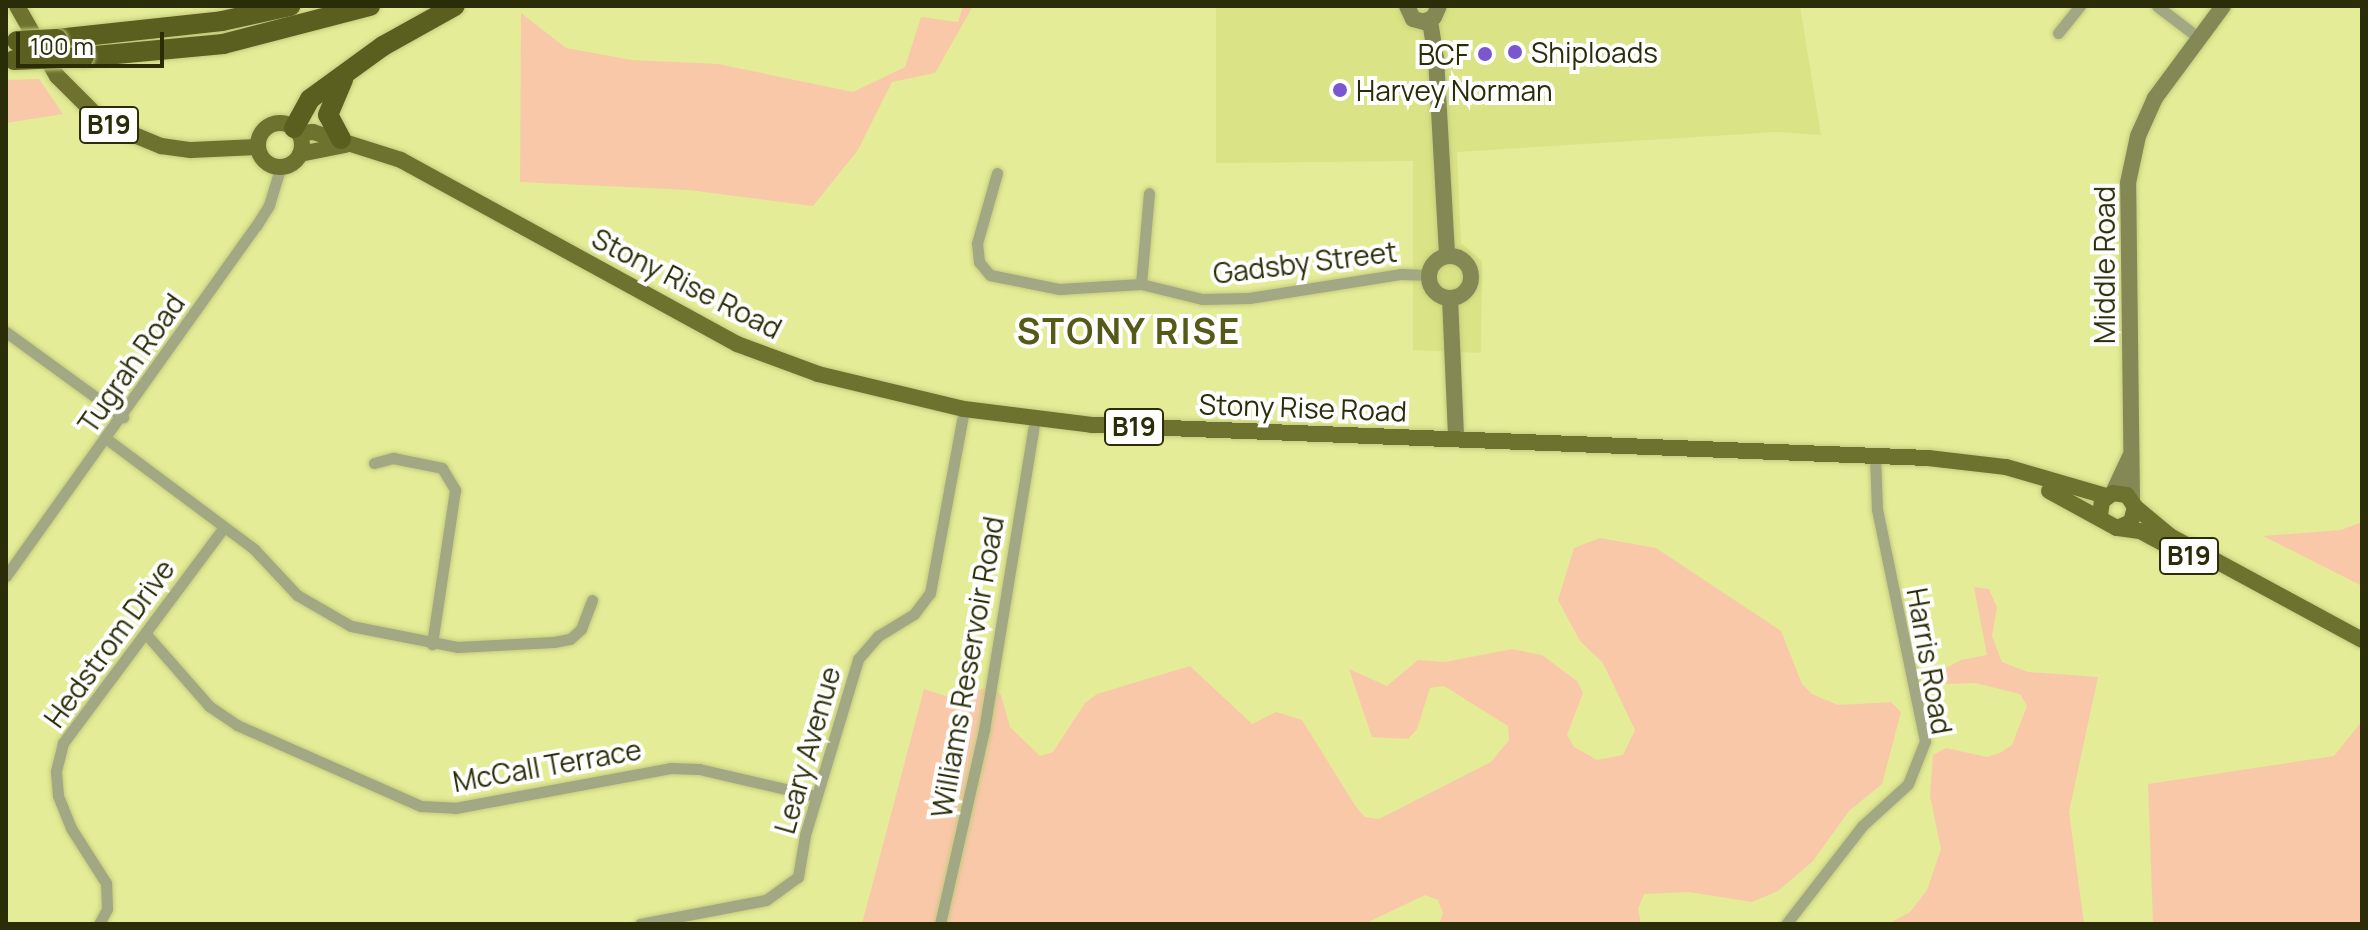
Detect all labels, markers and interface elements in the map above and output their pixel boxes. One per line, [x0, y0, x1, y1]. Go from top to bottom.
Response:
scale bar [20, 16, 168, 66]
text: 100 m [30, 29, 94, 62]
place label: Shiploads [1531, 35, 1658, 69]
place label: BCF [1418, 37, 1469, 71]
marker: Shiploads [1506, 43, 1524, 61]
marker: BCF [1476, 45, 1494, 63]
place label: Harvey Norman [1356, 73, 1553, 107]
marker: Harvey Norman [1331, 81, 1349, 99]
road number: B19 [79, 103, 139, 147]
street label: Middle Road [2087, 186, 2121, 344]
street label: Stony Rise Road [587, 221, 787, 345]
street label: Gadsby Street [1211, 234, 1399, 290]
street label: Tugrah Road [71, 287, 191, 439]
district label: STONY RISE [1016, 309, 1242, 353]
street label: Stony Rise Road [1198, 387, 1408, 427]
road number: B19 [1104, 405, 1164, 449]
street label: Williams Reservoir Road [924, 514, 1010, 820]
road number: B19 [2159, 534, 2219, 578]
street label: Hedstrom Drive [37, 553, 181, 733]
street label: Harris Road [1901, 585, 1959, 737]
street label: Leary Avenue [767, 663, 847, 837]
street label: McCall Terrace [450, 732, 644, 798]

